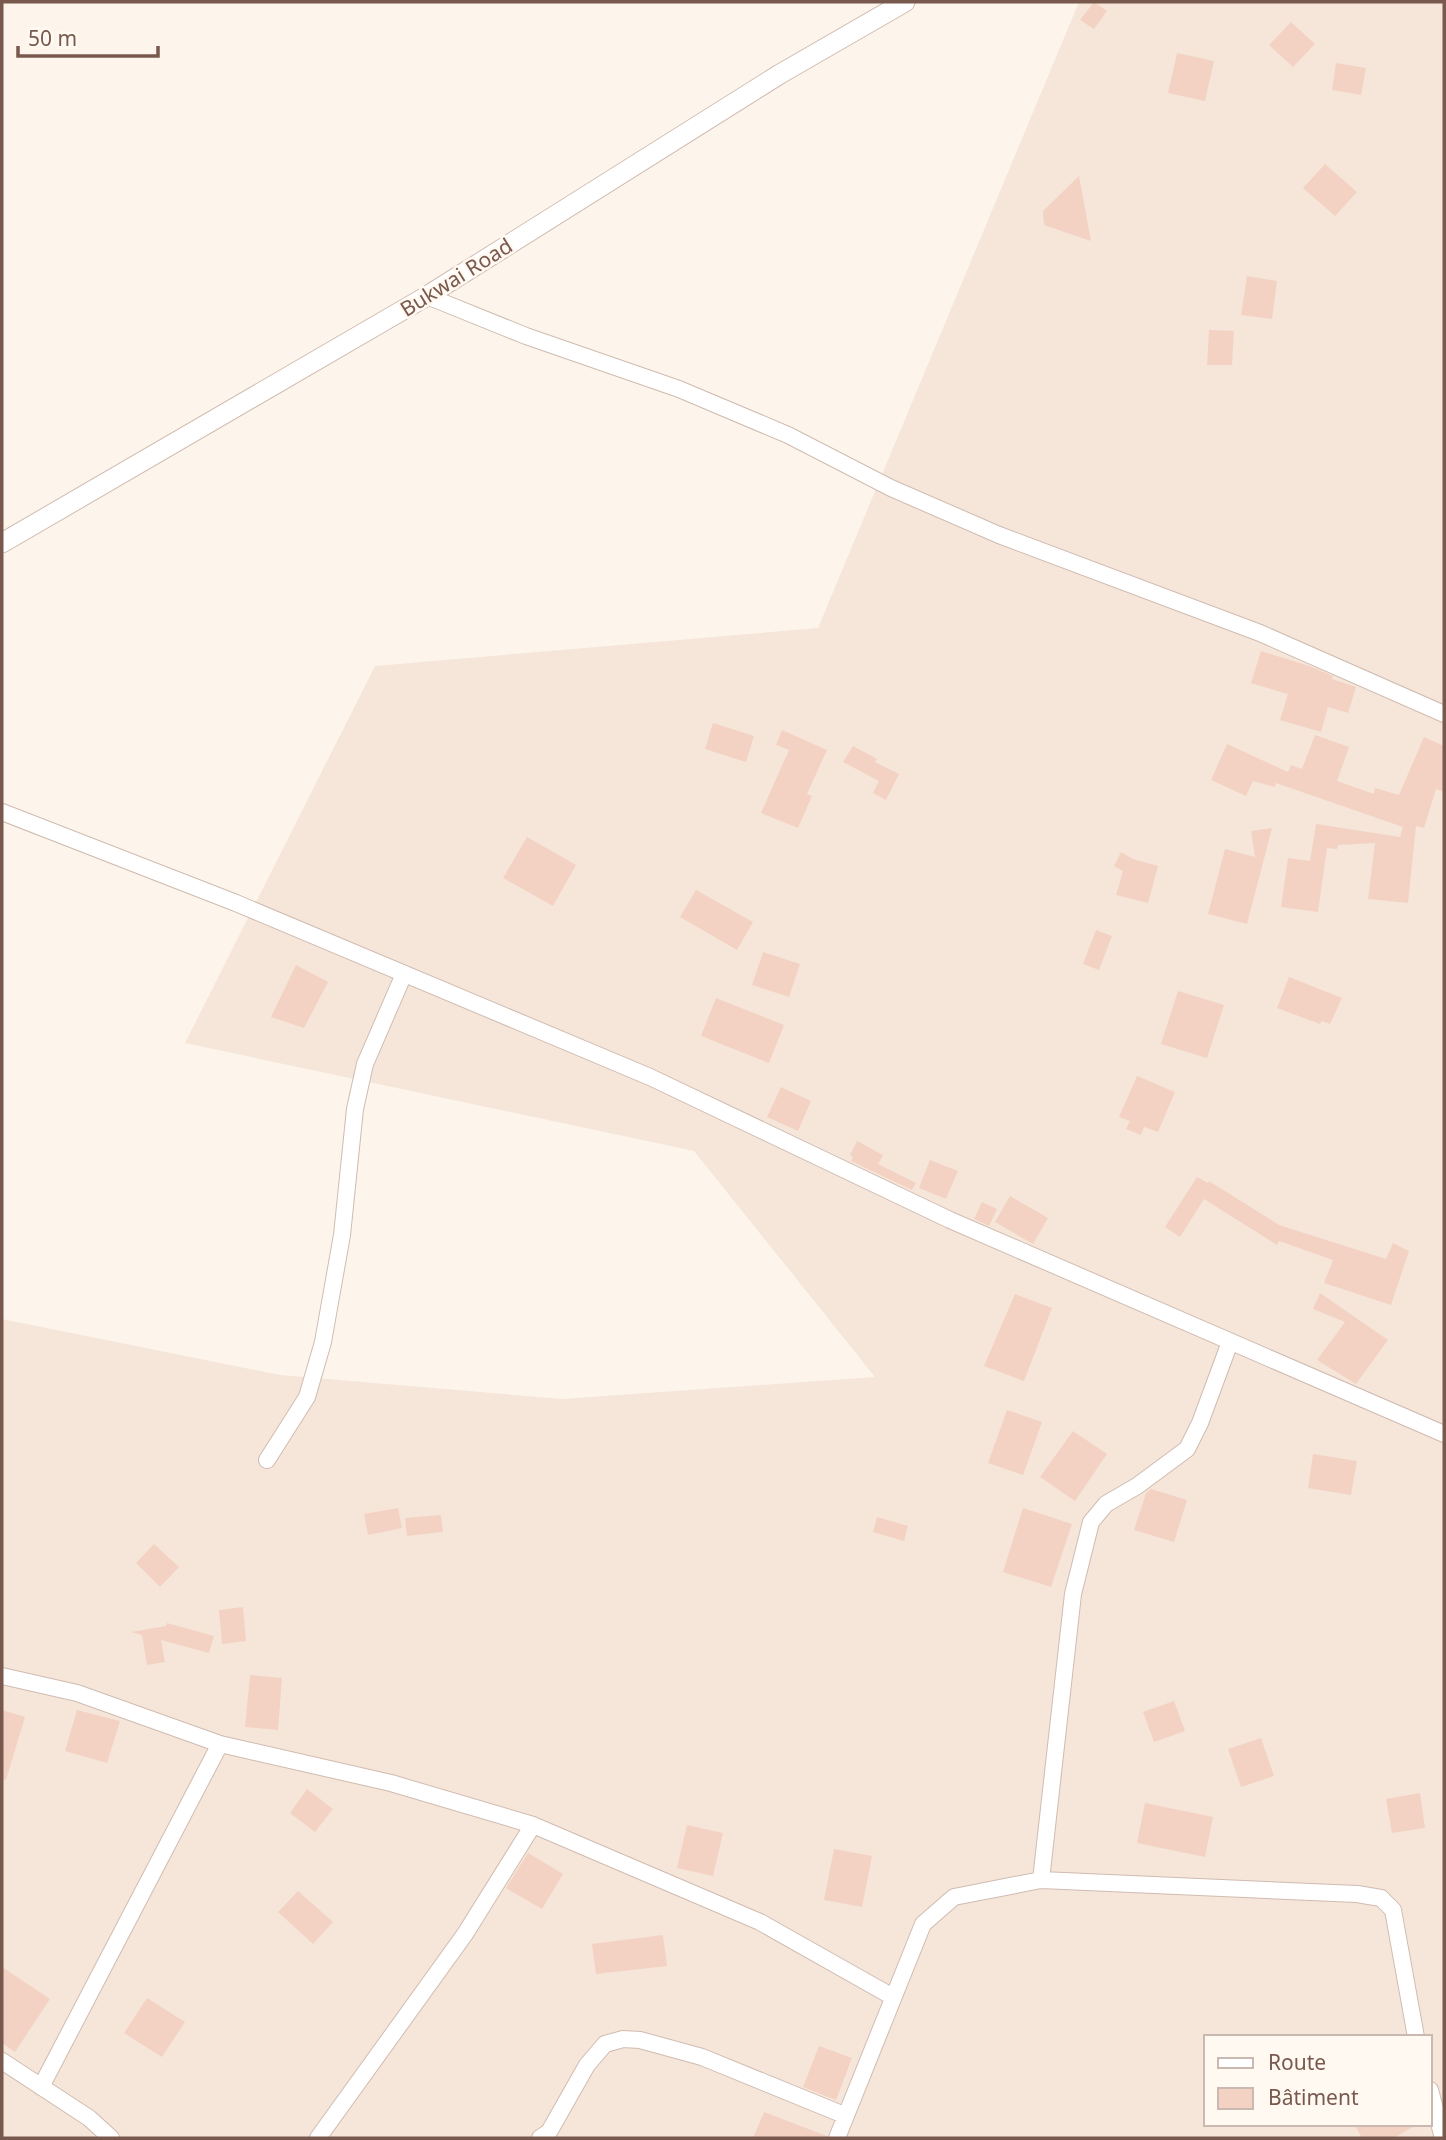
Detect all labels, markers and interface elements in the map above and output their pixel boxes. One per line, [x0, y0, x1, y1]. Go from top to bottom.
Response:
scale bar [18, 14, 158, 58]
text: 50 m [28, 24, 77, 52]
street label: Bukwai Road [395, 231, 517, 323]
legend [1204, 2035, 1432, 2126]
text: Route [1268, 2048, 1326, 2076]
text: Bâtiment [1268, 2083, 1359, 2111]

